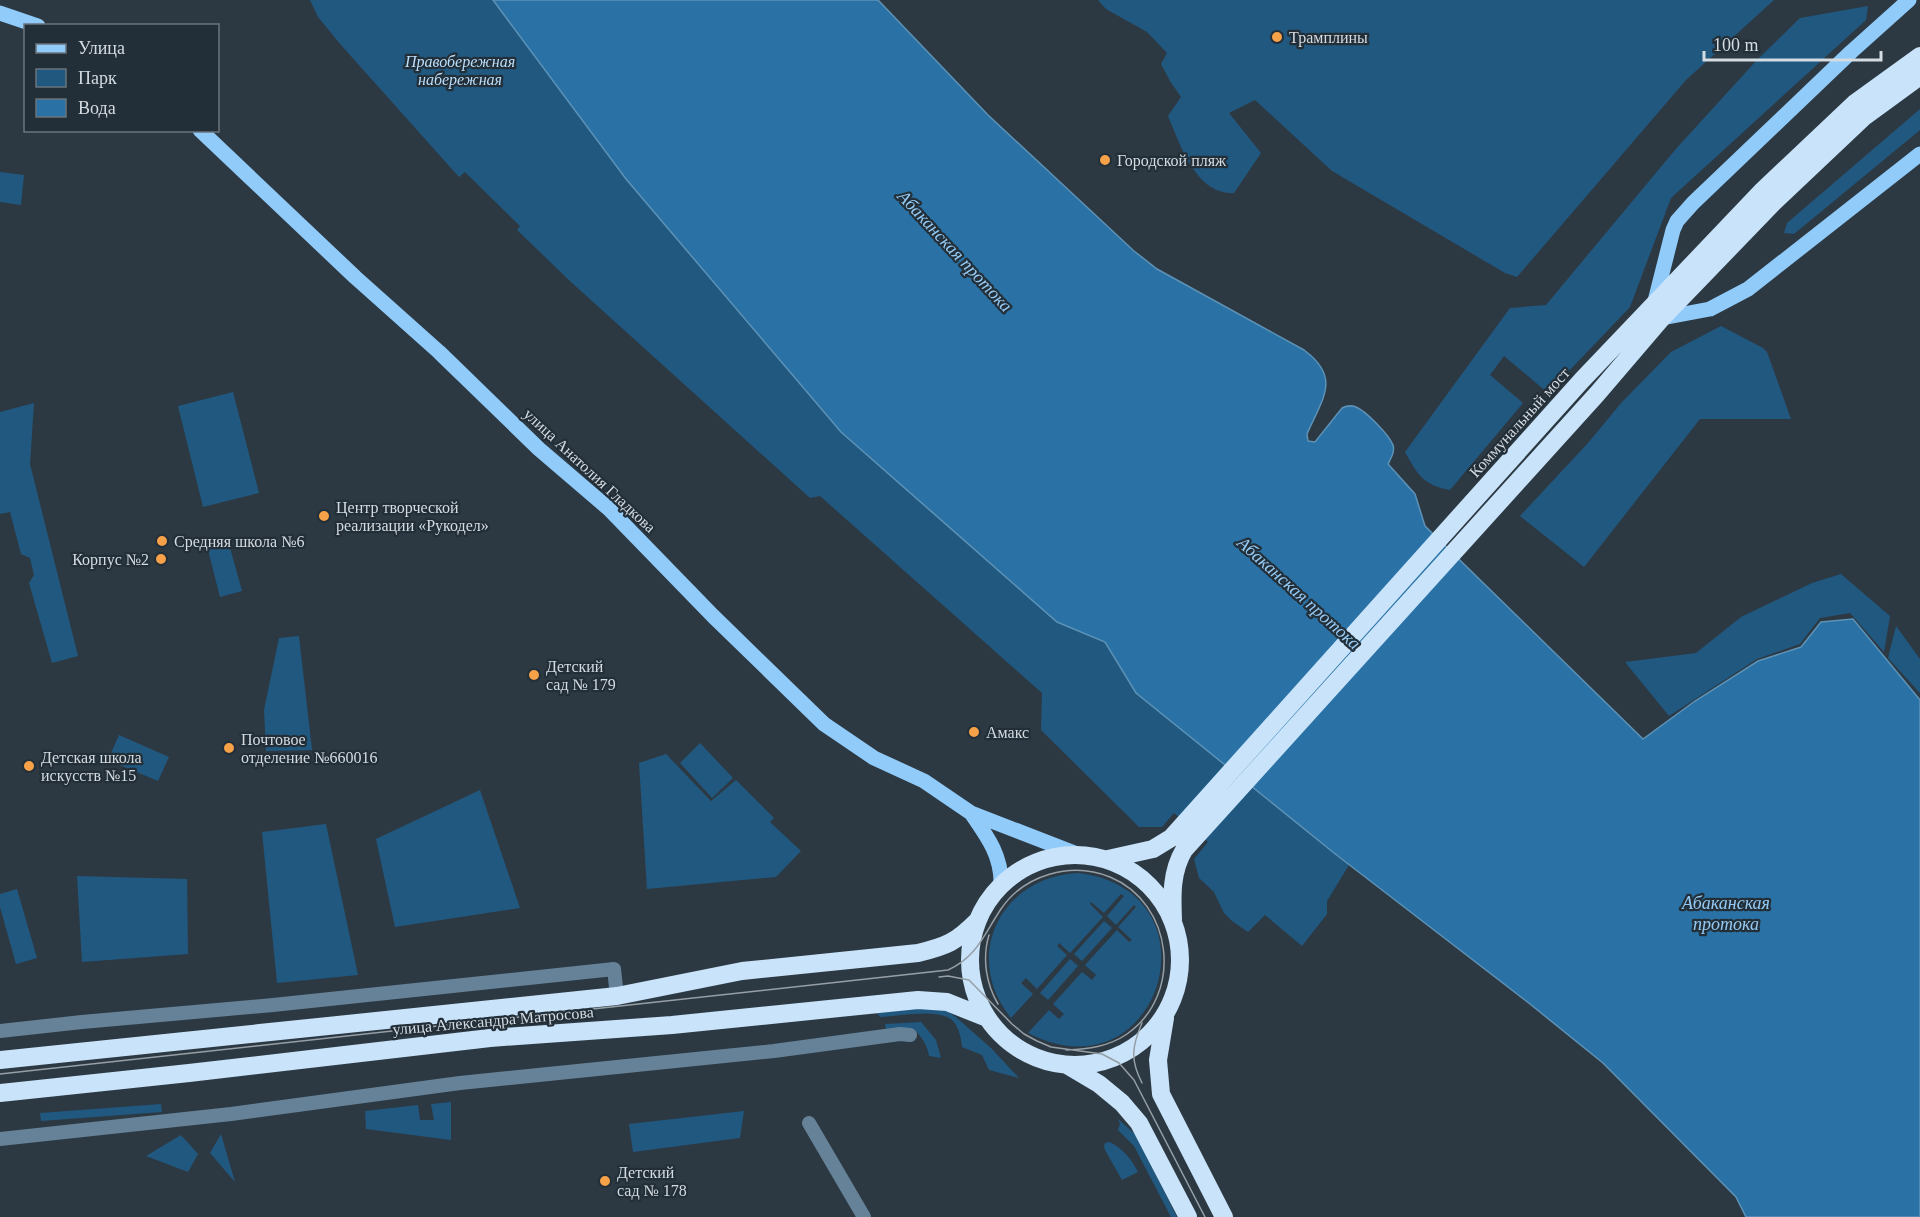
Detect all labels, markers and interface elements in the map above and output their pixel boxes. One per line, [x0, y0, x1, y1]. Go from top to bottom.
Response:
legend [24, 24, 219, 132]
scale bar [1704, 24, 1881, 62]
place label: Трамплины [1289, 29, 1368, 47]
marker: Трамплины [1270, 30, 1284, 44]
text: 100 m [1713, 35, 1759, 55]
text: Улица [78, 38, 125, 58]
park label: Правобережная набережная [404, 53, 515, 89]
text: Парк [78, 68, 117, 88]
text: Вода [78, 98, 116, 118]
place label: Городской пляж [1117, 152, 1227, 170]
marker: Городской пляж [1098, 153, 1112, 167]
water label: Абаканская протока [893, 185, 1016, 316]
street label: Коммунальный мост [1466, 364, 1574, 481]
street label: улица Анатолия Гладкова [520, 405, 659, 536]
place label: Центр творческой реализации «Рукодел» [336, 499, 489, 535]
marker: Центр творческой реализации «Рукодел» [317, 509, 331, 523]
water label: Абаканская протока [1233, 532, 1365, 653]
place label: Средняя школа №6 [174, 533, 304, 551]
marker: Средняя школа №6 [155, 534, 169, 548]
place label: Корпус №2 [72, 551, 149, 569]
marker: Корпус №2 [154, 552, 168, 566]
place label: Детский сад № 179 [546, 658, 616, 694]
marker: Детский сад № 179 [527, 668, 541, 682]
place label: Амакс [986, 724, 1029, 741]
marker: Амакс [967, 725, 981, 739]
place label: Почтовое отделение №660016 [241, 731, 377, 767]
marker: Почтовое отделение №660016 [222, 741, 236, 755]
place label: Детская школа искусств №15 [41, 749, 142, 785]
marker: Детская школа искусств №15 [22, 759, 36, 773]
water label: Абаканская протока [1681, 893, 1770, 934]
street label: улица Александра Матросова [392, 1003, 594, 1039]
place label: Детский сад № 178 [617, 1164, 687, 1200]
marker: Детский сад № 178 [598, 1174, 612, 1188]

